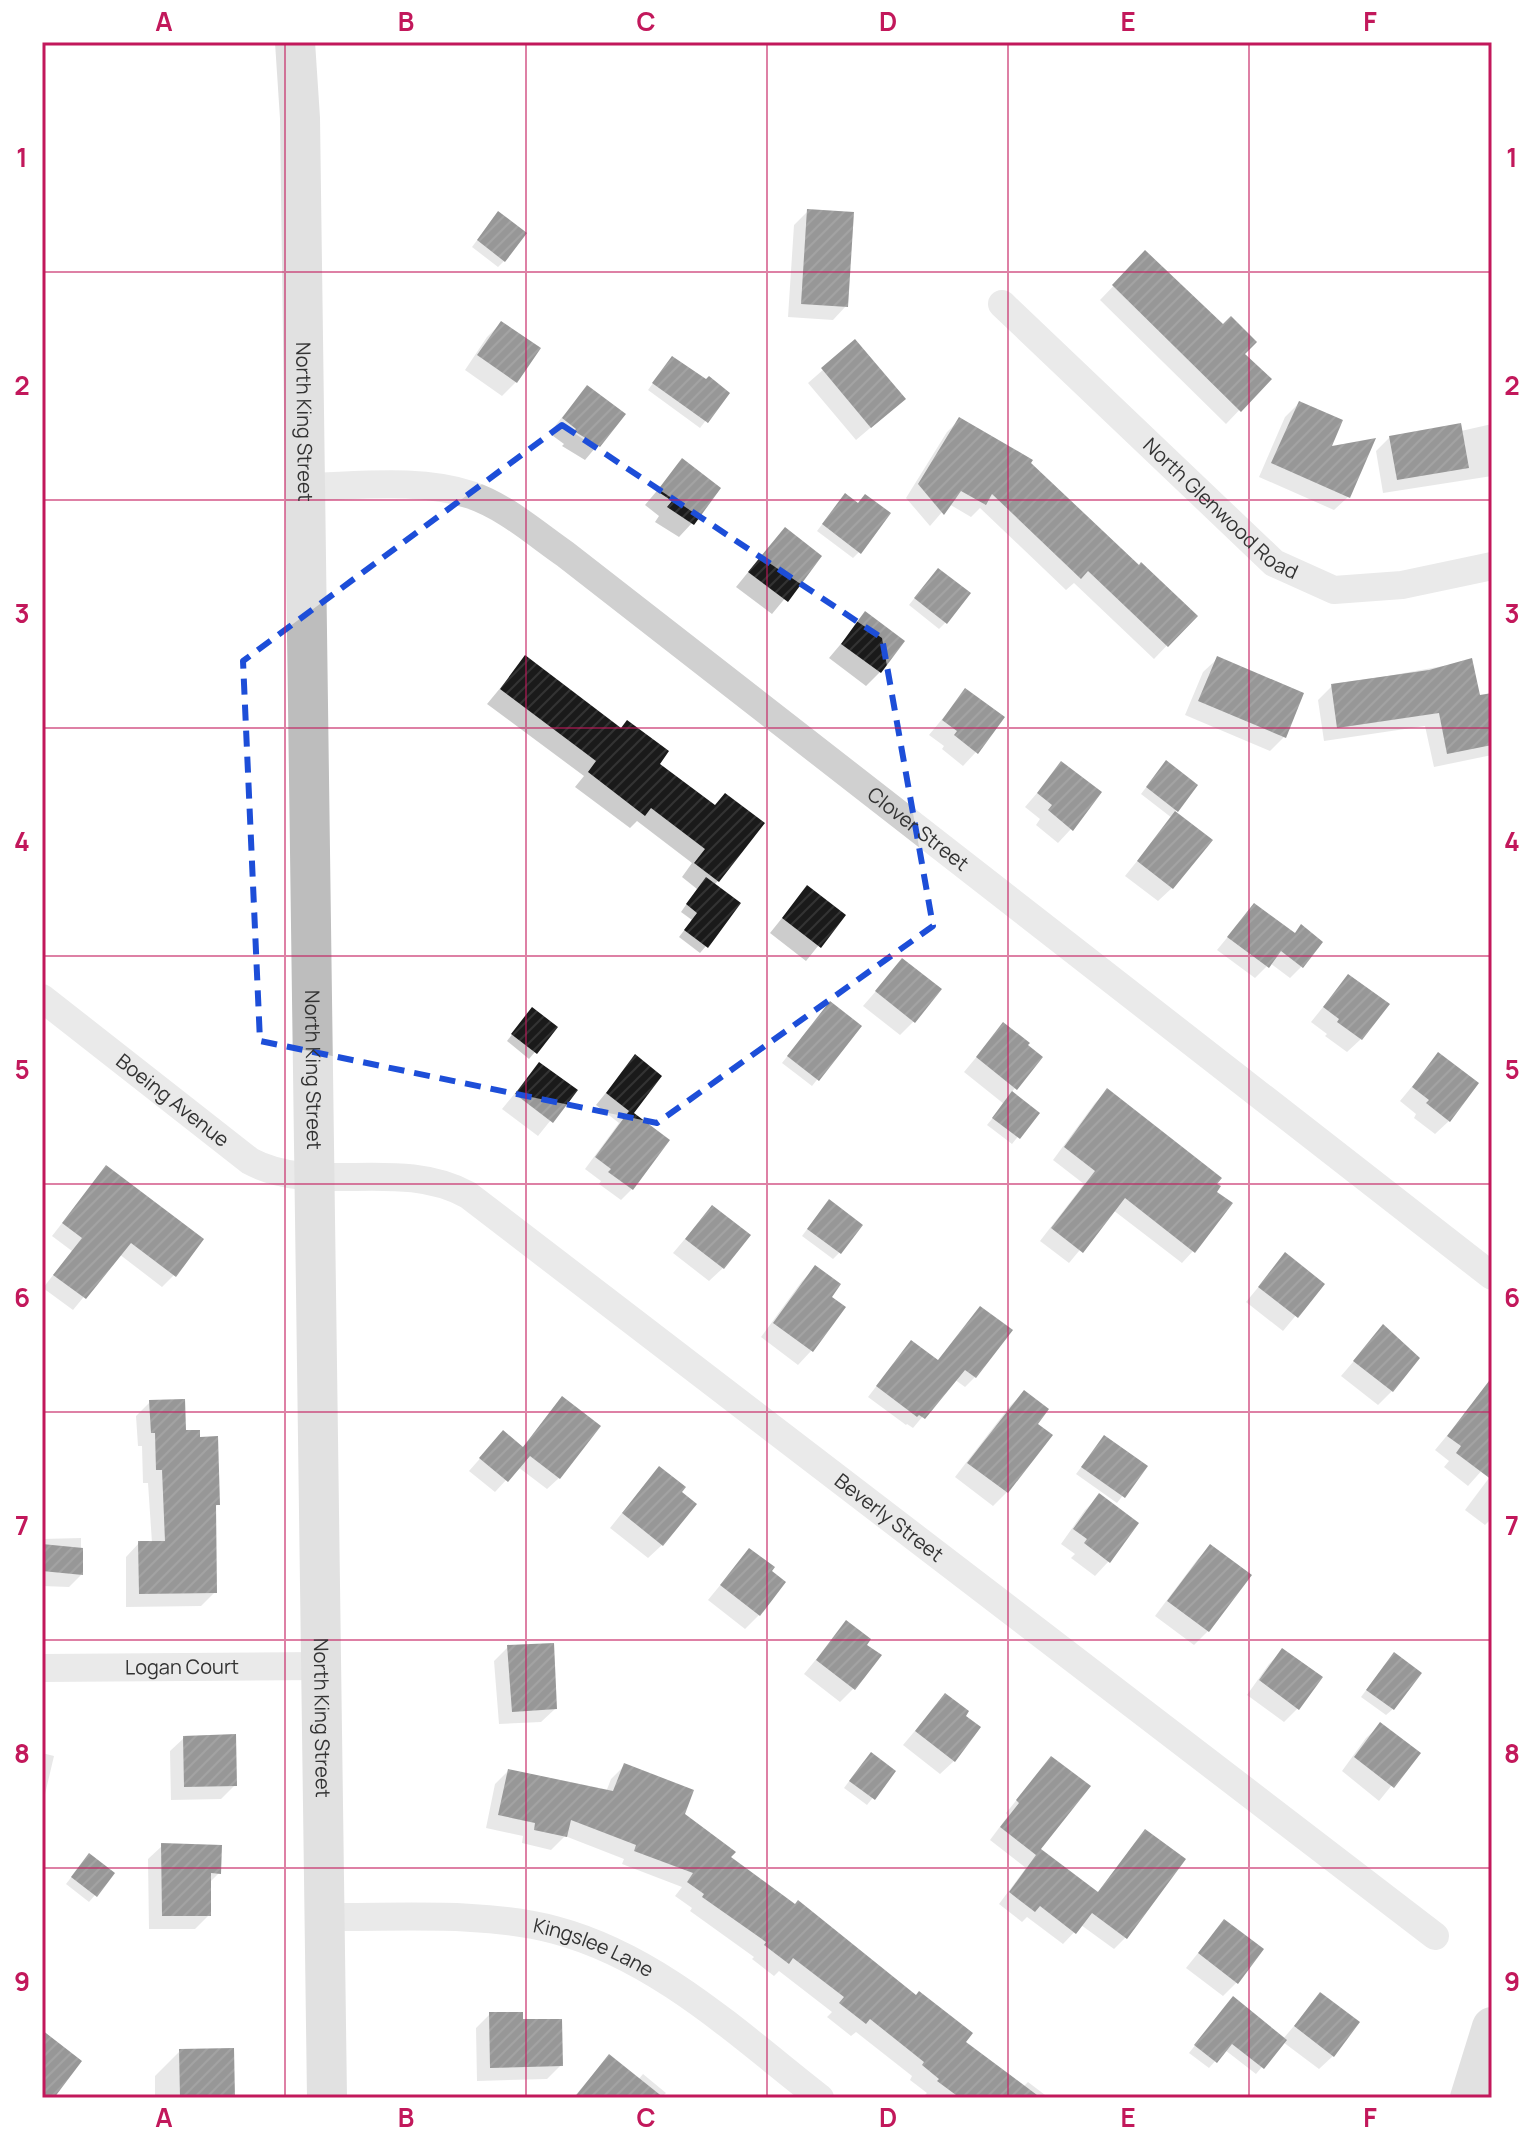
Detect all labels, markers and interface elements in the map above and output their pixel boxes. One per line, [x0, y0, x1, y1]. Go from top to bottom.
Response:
text: A [155, 3, 173, 39]
text: B [398, 3, 414, 39]
text: C [636, 3, 656, 39]
text: D [879, 3, 897, 39]
text: E [1120, 3, 1136, 39]
text: F [1363, 3, 1377, 39]
text: 1 [16, 139, 28, 175]
text: 1 [1506, 139, 1518, 175]
street label: North King Street [290, 342, 319, 502]
text: 2 [14, 367, 30, 403]
text: 2 [1504, 367, 1520, 403]
street label: North Glenwood Road [1138, 432, 1302, 585]
text: 3 [14, 595, 30, 631]
text: 3 [1504, 595, 1520, 631]
street label: Clover Street [862, 780, 975, 877]
text: 4 [14, 823, 30, 859]
text: 4 [1504, 823, 1520, 859]
street label: North King Street [299, 990, 328, 1150]
street label: Boeing Avenue [111, 1047, 235, 1153]
text: 5 [14, 1051, 30, 1087]
text: 5 [1504, 1051, 1520, 1087]
text: 6 [14, 1279, 30, 1315]
text: 6 [1504, 1279, 1520, 1315]
street label: Beverly Street [829, 1467, 949, 1568]
text: 7 [15, 1507, 29, 1543]
text: 7 [1505, 1507, 1519, 1543]
street label: North King Street [308, 1638, 337, 1798]
street label: Logan Court [125, 1653, 239, 1680]
text: 8 [14, 1735, 30, 1771]
text: 8 [1504, 1735, 1520, 1771]
street label: Kingslee Lane [531, 1911, 659, 1983]
text: 9 [14, 1963, 30, 1999]
text: 9 [1504, 1963, 1520, 1999]
text: A [155, 2099, 173, 2135]
text: B [398, 2099, 414, 2135]
text: C [636, 2099, 656, 2135]
text: D [879, 2099, 897, 2135]
text: E [1120, 2099, 1136, 2135]
text: F [1363, 2099, 1377, 2135]

